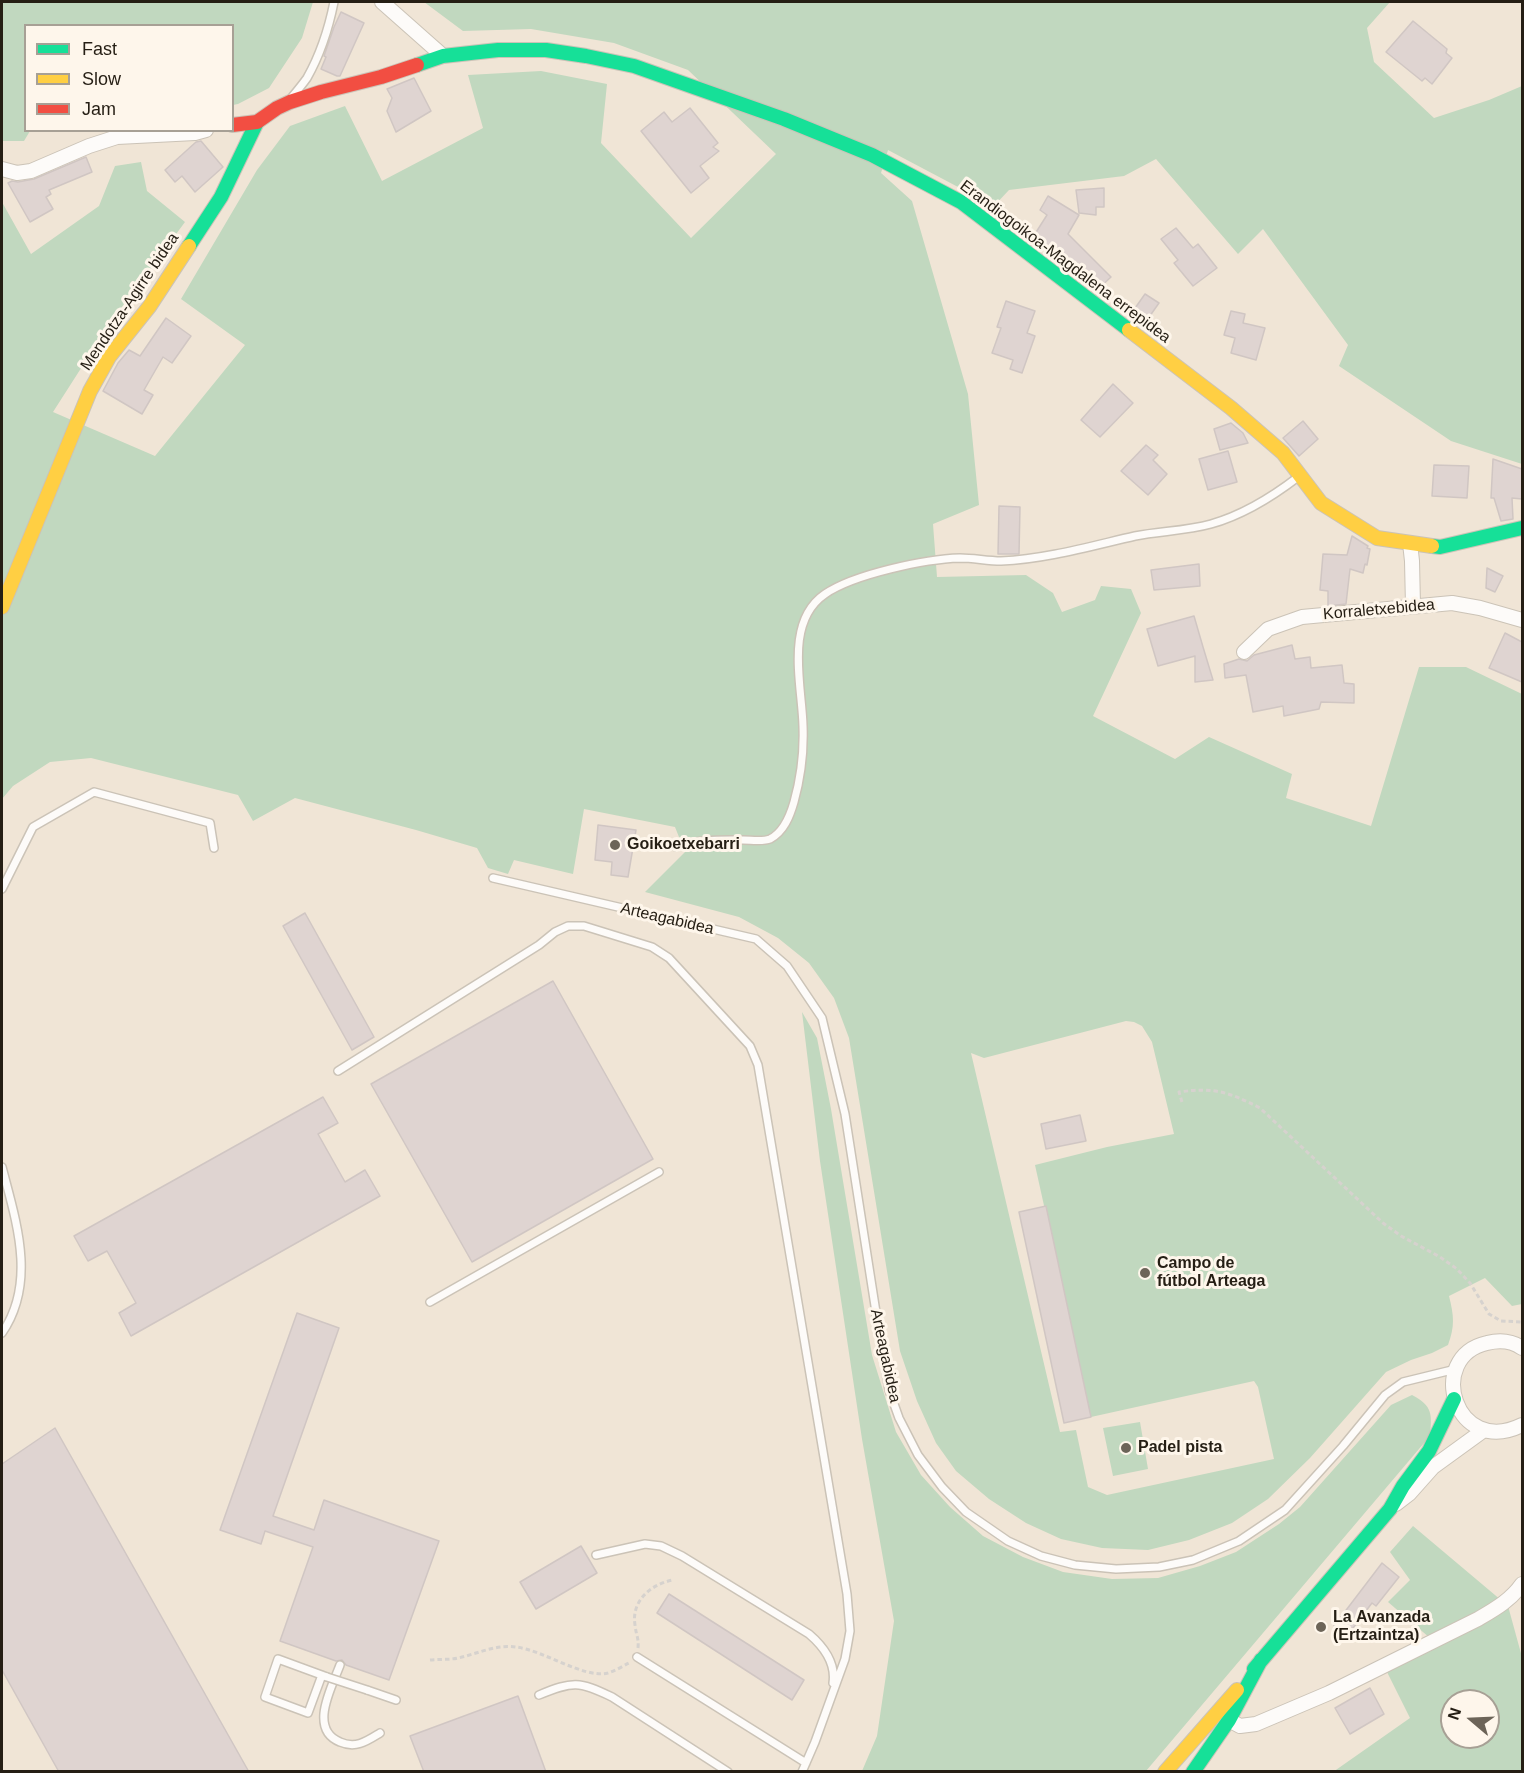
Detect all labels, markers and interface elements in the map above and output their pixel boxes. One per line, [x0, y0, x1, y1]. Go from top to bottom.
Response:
legend [24, 24, 234, 132]
text: Fast [82, 39, 117, 59]
text: Slow [82, 69, 121, 89]
text: Jam [82, 99, 116, 119]
street label: Erandiogoikoa-Magdalena errepidea [956, 176, 1174, 348]
street label: Mendotza-Agirre bidea [77, 230, 183, 374]
street label: Korraletxebidea [1322, 596, 1436, 624]
place label: Goikoetxebarri [627, 835, 740, 855]
marker: Goikoetxebarri [608, 838, 622, 852]
street label: Arteagabidea [618, 899, 716, 939]
place label: Campo de fútbol Arteaga [1157, 1254, 1265, 1292]
marker: Campo de fútbol Arteaga [1138, 1266, 1152, 1280]
street label: Arteagabidea [866, 1307, 904, 1405]
place label: Padel pista [1138, 1438, 1222, 1458]
marker: Padel pista [1119, 1441, 1133, 1455]
place label: La Avanzada (Ertzaintza) [1333, 1608, 1430, 1646]
marker: La Avanzada (Ertzaintza) [1314, 1620, 1328, 1634]
north arrow [1440, 1689, 1500, 1749]
text: N [1444, 1705, 1464, 1722]

